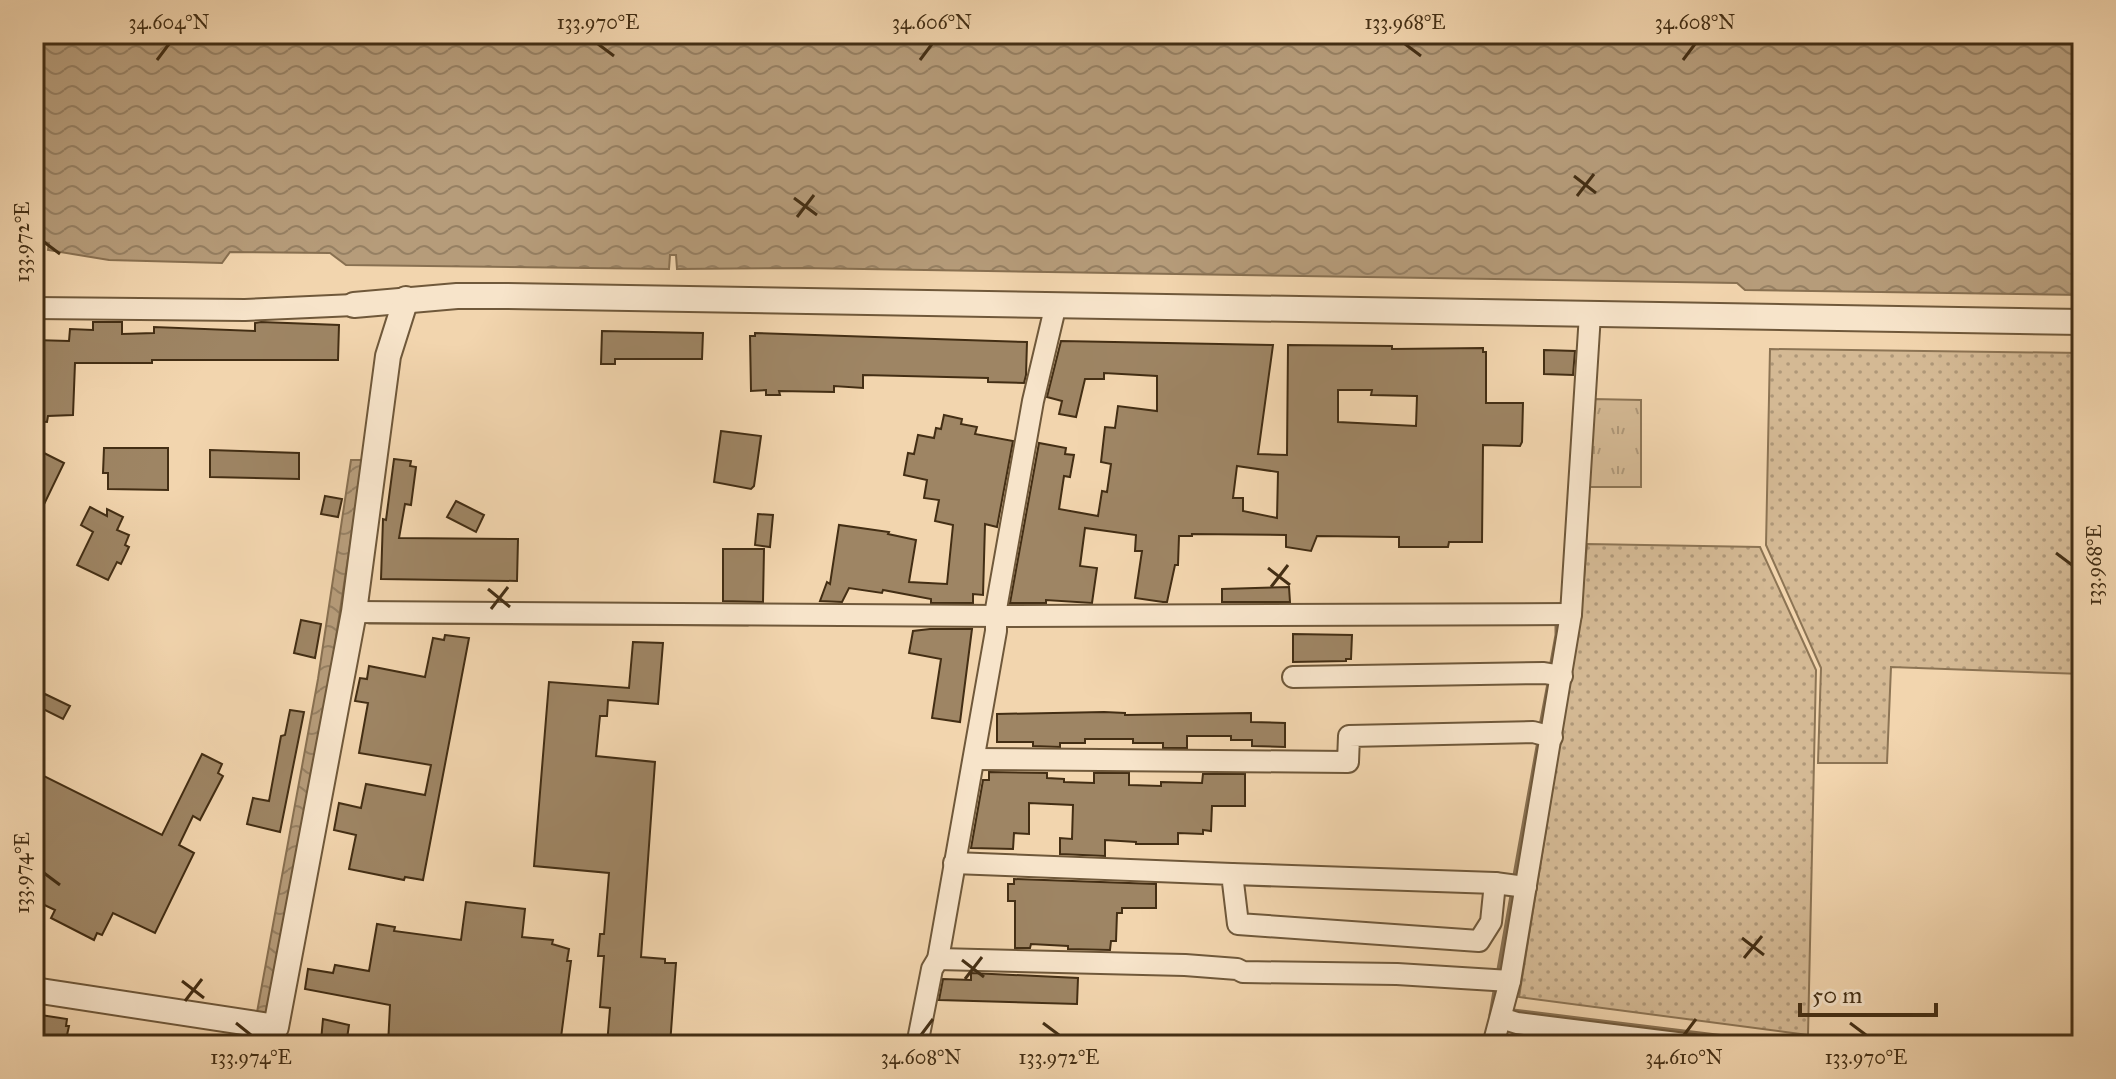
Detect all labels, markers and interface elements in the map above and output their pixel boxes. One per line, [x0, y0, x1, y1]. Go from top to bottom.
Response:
text: 34.604°N [129, 10, 210, 34]
text: 133.970°E [557, 10, 639, 34]
text: 34.606°N [892, 10, 972, 34]
text: 133.968°E [1364, 10, 1446, 34]
text: 34.608°N [1655, 10, 1735, 34]
text: 133.972°E [10, 202, 34, 282]
text: 133.968°E [2082, 524, 2106, 606]
text: 133.974°E [10, 832, 34, 914]
scale bar [1800, 967, 1936, 1017]
text: 50 m [1812, 980, 1862, 1010]
text: 133.974°E [210, 1045, 292, 1069]
text: 34.608°N [881, 1045, 961, 1069]
text: 133.972°E [1019, 1045, 1099, 1069]
text: 34.610°N [1645, 1045, 1723, 1069]
text: 133.970°E [1825, 1045, 1907, 1069]

